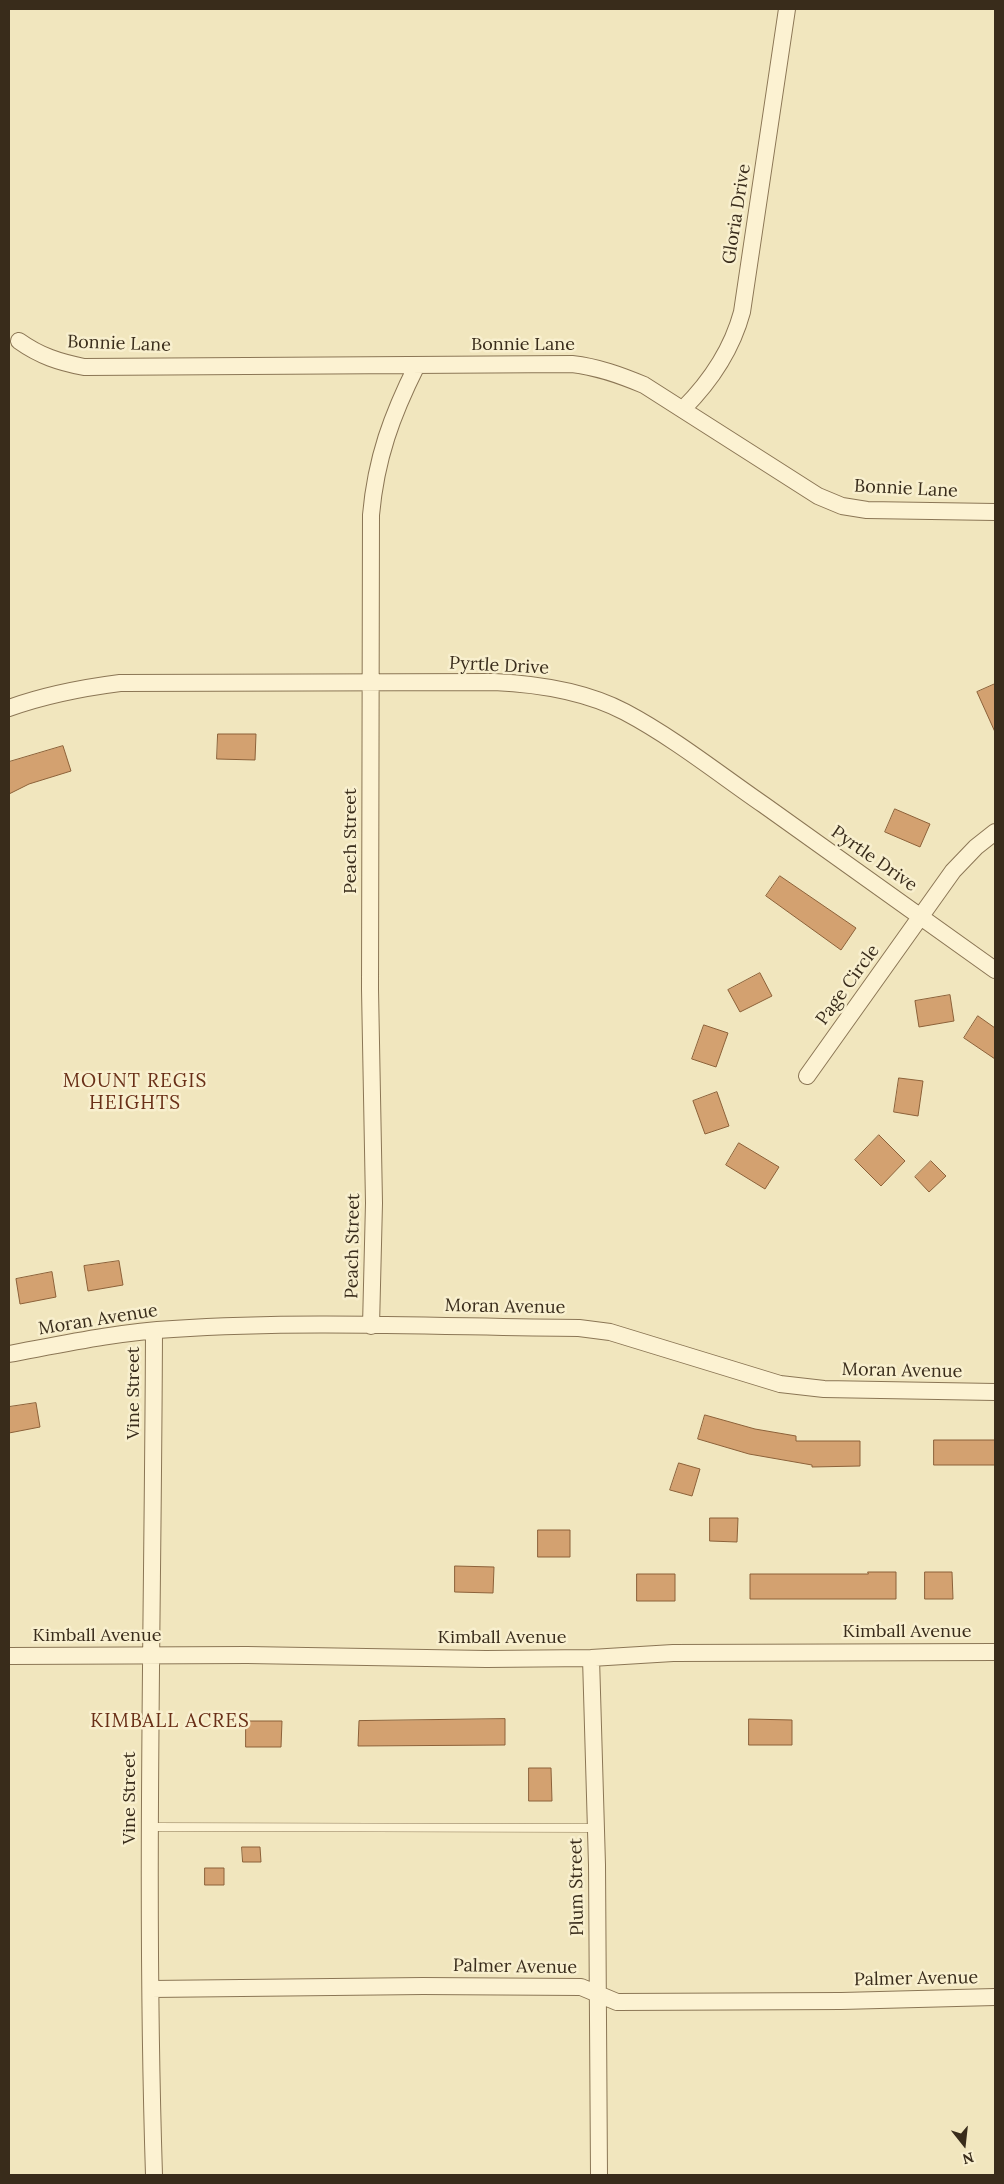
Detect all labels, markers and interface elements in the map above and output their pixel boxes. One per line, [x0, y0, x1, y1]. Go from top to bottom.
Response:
street label: Gloria Drive [718, 162, 756, 266]
street label: Bonnie Lane [67, 331, 171, 357]
street label: Bonnie Lane [471, 334, 575, 356]
street label: Bonnie Lane [854, 475, 958, 503]
street label: Pyrtle Drive [449, 653, 549, 679]
street label: Peach Street [340, 788, 362, 894]
street label: Pyrtle Drive [827, 821, 921, 897]
street label: Page Circle [812, 941, 884, 1029]
district label: MOUNT REGIS HEIGHTS [61, 1071, 209, 1115]
street label: Peach Street [341, 1193, 365, 1299]
street label: Moran Avenue [445, 1295, 565, 1319]
street label: Moran Avenue [37, 1300, 159, 1340]
street label: Vine Street [123, 1347, 145, 1439]
street label: Moran Avenue [842, 1359, 962, 1383]
street label: Kimball Avenue [843, 1621, 971, 1643]
street label: Kimball Avenue [33, 1625, 161, 1647]
street label: Kimball Avenue [438, 1627, 566, 1649]
district label: KIMBALL ACRES [89, 1711, 251, 1733]
street label: Vine Street [119, 1752, 141, 1844]
street label: Plum Street [565, 1838, 589, 1936]
street label: Palmer Avenue [453, 1955, 577, 1979]
street label: Palmer Avenue [854, 1967, 978, 1991]
north arrow [939, 2119, 989, 2169]
text: N [960, 2148, 976, 2169]

